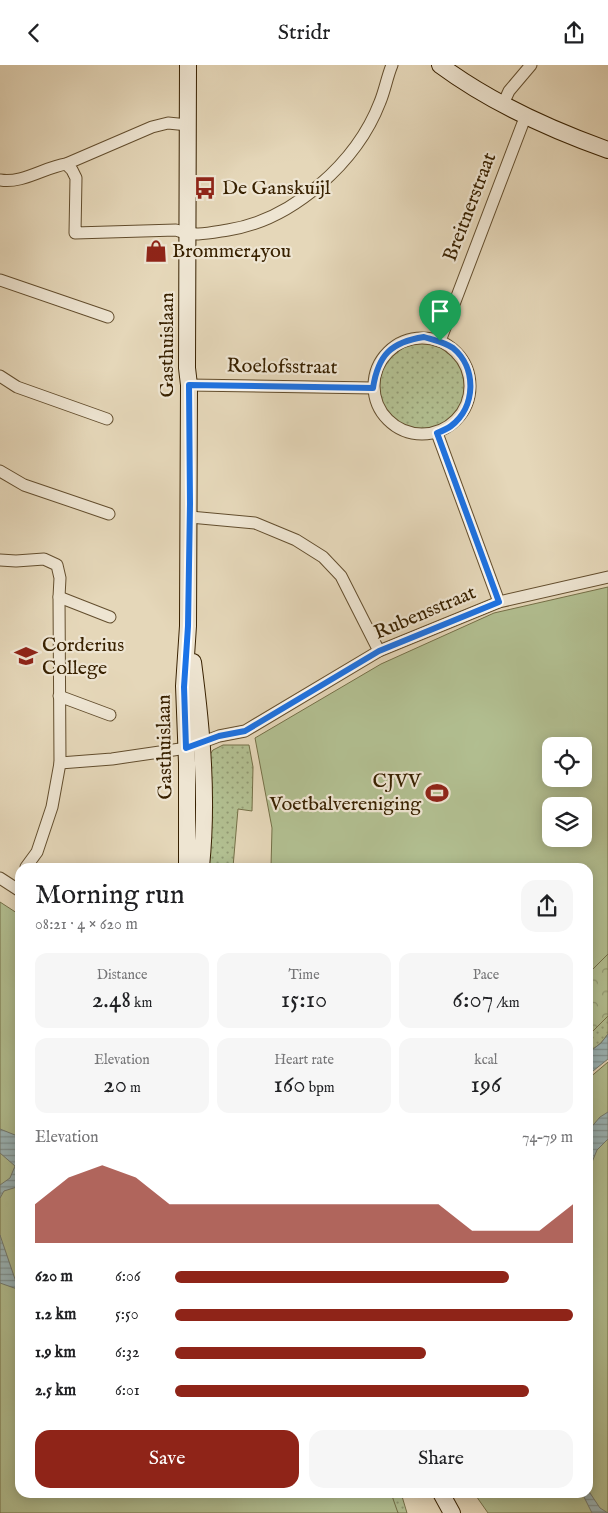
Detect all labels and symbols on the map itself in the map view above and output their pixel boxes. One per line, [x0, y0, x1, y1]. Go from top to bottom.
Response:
street label: Breitnerstraat [438, 149, 502, 265]
bus stop icon: De Ganskuijl [192, 175, 218, 201]
place label: De Ganskuijl [222, 176, 331, 201]
shop icon: Brommer4you [143, 238, 169, 264]
place label: Brommer4you [172, 239, 291, 264]
pin [419, 290, 461, 341]
street label: Gasthuislaan [155, 292, 180, 398]
street label: Roelofsstraat [226, 354, 338, 380]
street label: Rubensstraat [370, 580, 480, 646]
place label: Corderius College [42, 633, 124, 681]
school or university icon: Corderius College [13, 643, 39, 669]
street label: Gasthuislaan [152, 694, 178, 800]
place label: CJVV Voetbalvereniging [268, 769, 422, 817]
sports icon: CJVV Voetbalvereniging [424, 780, 450, 806]

